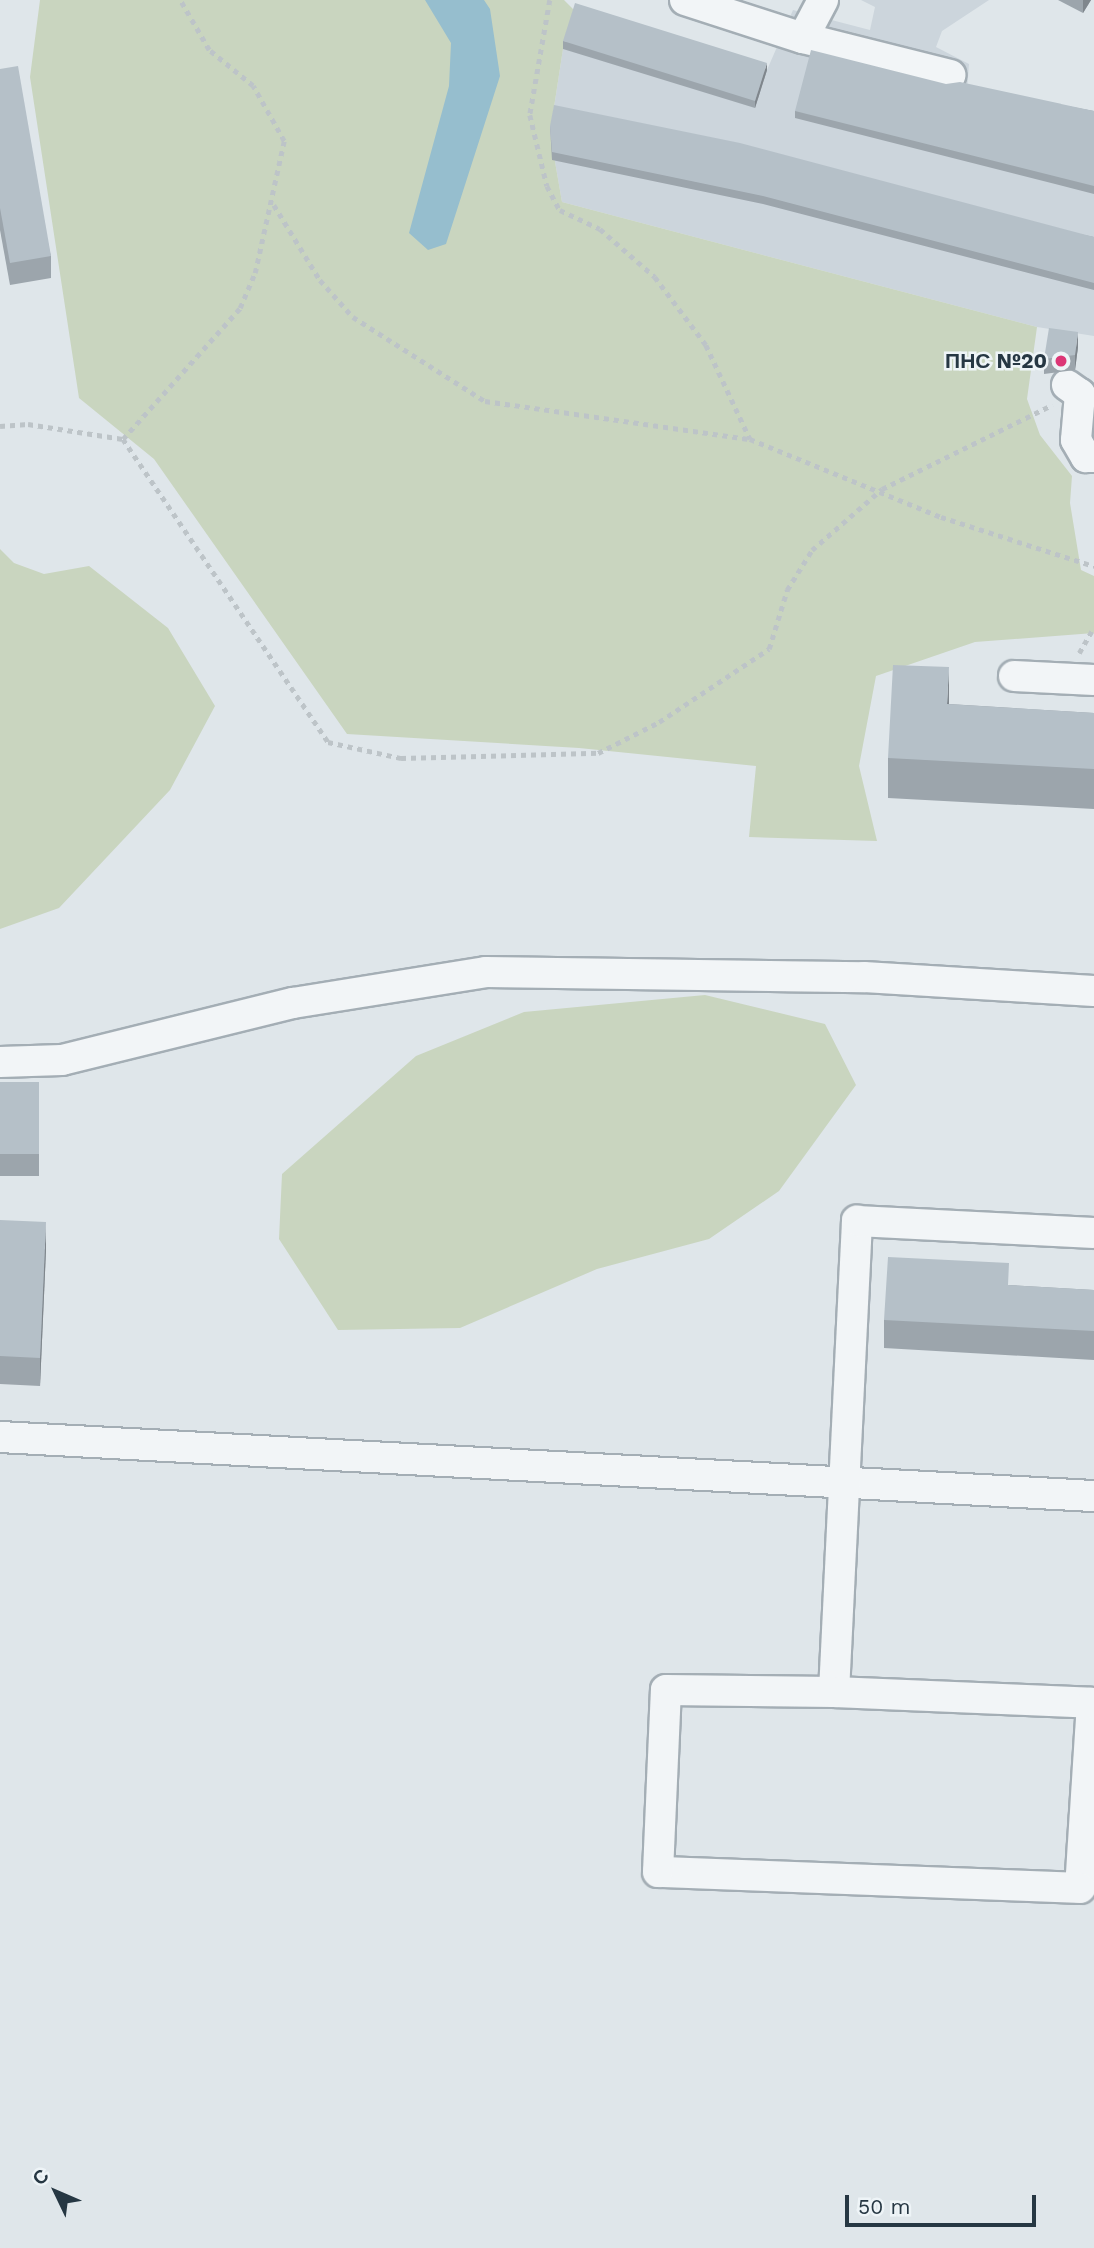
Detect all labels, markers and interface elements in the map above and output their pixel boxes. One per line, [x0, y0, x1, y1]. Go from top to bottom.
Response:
place label: ПНС №20 [945, 348, 1047, 374]
marker: ПНС №20 [1053, 353, 1069, 369]
north arrow [21, 2157, 91, 2227]
text: С [27, 2164, 54, 2190]
scale bar [849, 2182, 1040, 2226]
text: 50 m [858, 2194, 910, 2219]

